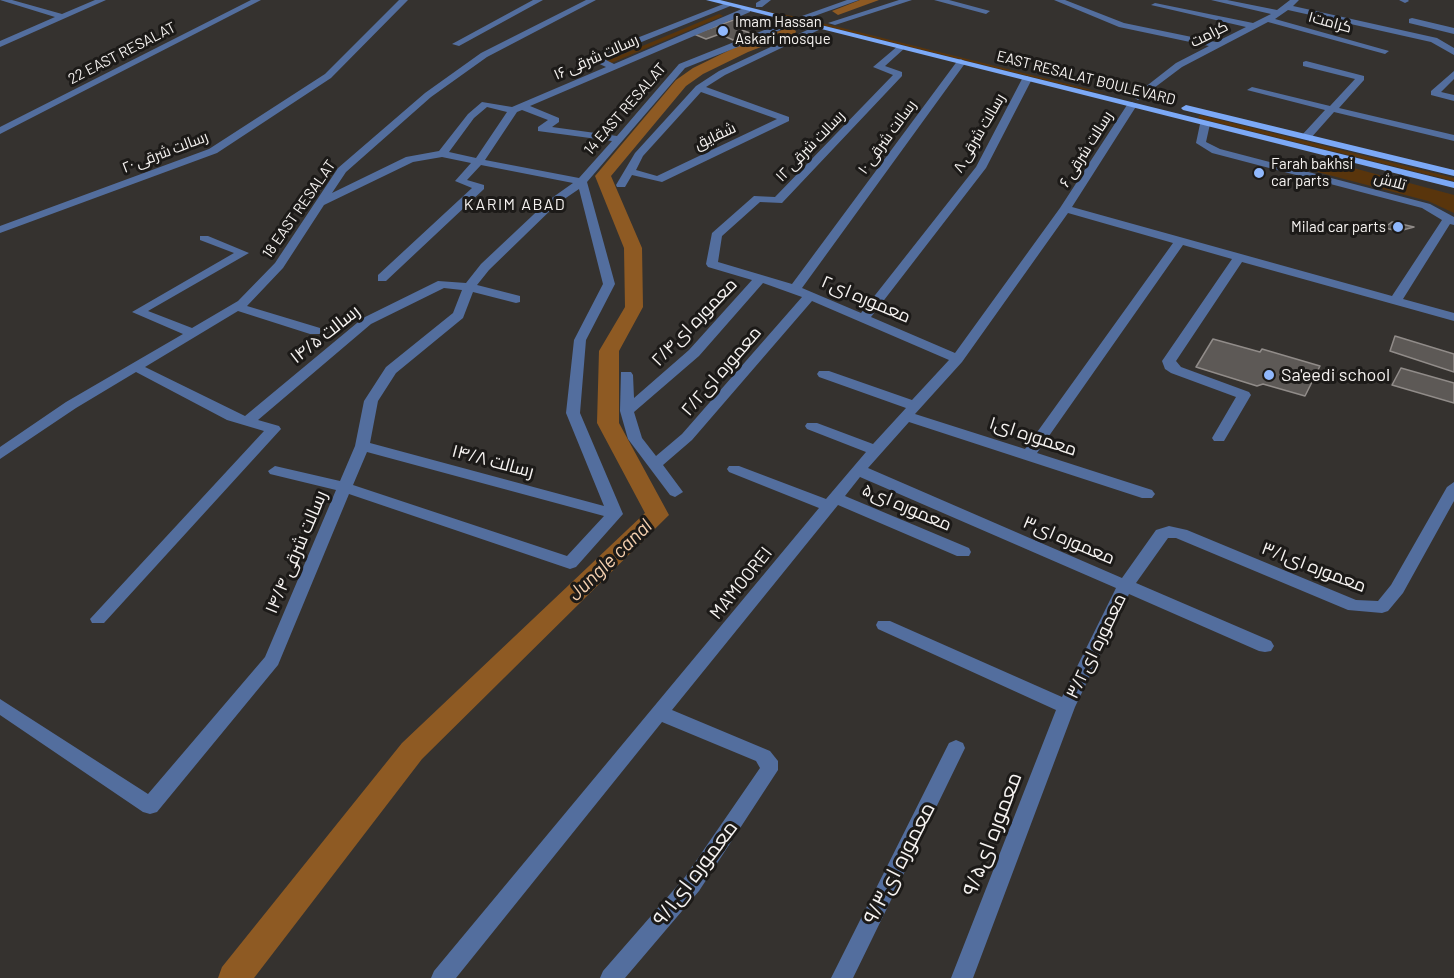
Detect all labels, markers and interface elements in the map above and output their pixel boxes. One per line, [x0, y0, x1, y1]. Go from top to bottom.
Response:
street label: کرامت۱ [1306, 8, 1354, 36]
place label: Imam Hassan Askari mosque [735, 13, 831, 48]
street label: کرامت [1187, 17, 1231, 51]
street label: 22 EAST RESALAT [65, 18, 179, 88]
marker: Imam Hassan Askari mosque [716, 24, 730, 38]
street label: رسالت شرقی ۱۶ [551, 30, 641, 84]
street label: EAST RESALAT BOULEVARD [995, 47, 1177, 109]
street label: 14 EAST RESALAT [580, 59, 670, 159]
street label: رسالت شرقی ۸ [949, 90, 1009, 176]
street label: رسالت شرقی ۱۰ [854, 96, 920, 178]
street label: رسالت شرقی ۱۲ [772, 107, 848, 185]
street label: رسالت شرقی ۶ [1055, 108, 1117, 190]
street label: شقایق [691, 119, 739, 153]
street label: رسالت شرقی ۲۰ [119, 127, 211, 177]
place label: Farah bakhsi car parts [1271, 155, 1353, 190]
street label: 18 EAST RESALAT [258, 156, 340, 262]
marker: Farah bakhsi car parts [1252, 166, 1266, 180]
street label: تلاش [1372, 168, 1408, 194]
district label: KARIM ABAD [464, 195, 566, 215]
place label: Milad car parts [1291, 218, 1386, 236]
marker: Milad car parts [1391, 220, 1405, 234]
street label: معموره ای۲ [818, 271, 914, 327]
street label: معموره ای۲/۴ [647, 273, 741, 371]
street label: رسالت ۱۴/۵ [286, 300, 364, 368]
street label: معموره ای۲/۲ [676, 322, 766, 420]
place label: Sa'eedi school [1281, 364, 1390, 386]
marker: Sa'eedi school [1262, 368, 1276, 382]
street label: معموره ای۱ [986, 412, 1080, 460]
street label: رسالت ۱۴/۸ [450, 440, 536, 482]
street label: معموره ای۵ [859, 478, 955, 536]
street label: رسالت شرقی ۱۴/۴ [260, 487, 332, 617]
street label: معموره ای۳ [1020, 511, 1118, 569]
water label: Jungle canal [563, 514, 657, 606]
street label: معموره ای۳/۱ [1259, 537, 1369, 597]
street label: MA'MOOREI [705, 542, 777, 624]
street label: معموره ای۳/۲ [1061, 590, 1131, 702]
street label: معموره ای۹/۵ [957, 769, 1027, 899]
street label: معموره ای۹/۳ [858, 798, 940, 928]
street label: معموره ای۹/۱ [647, 815, 743, 931]

